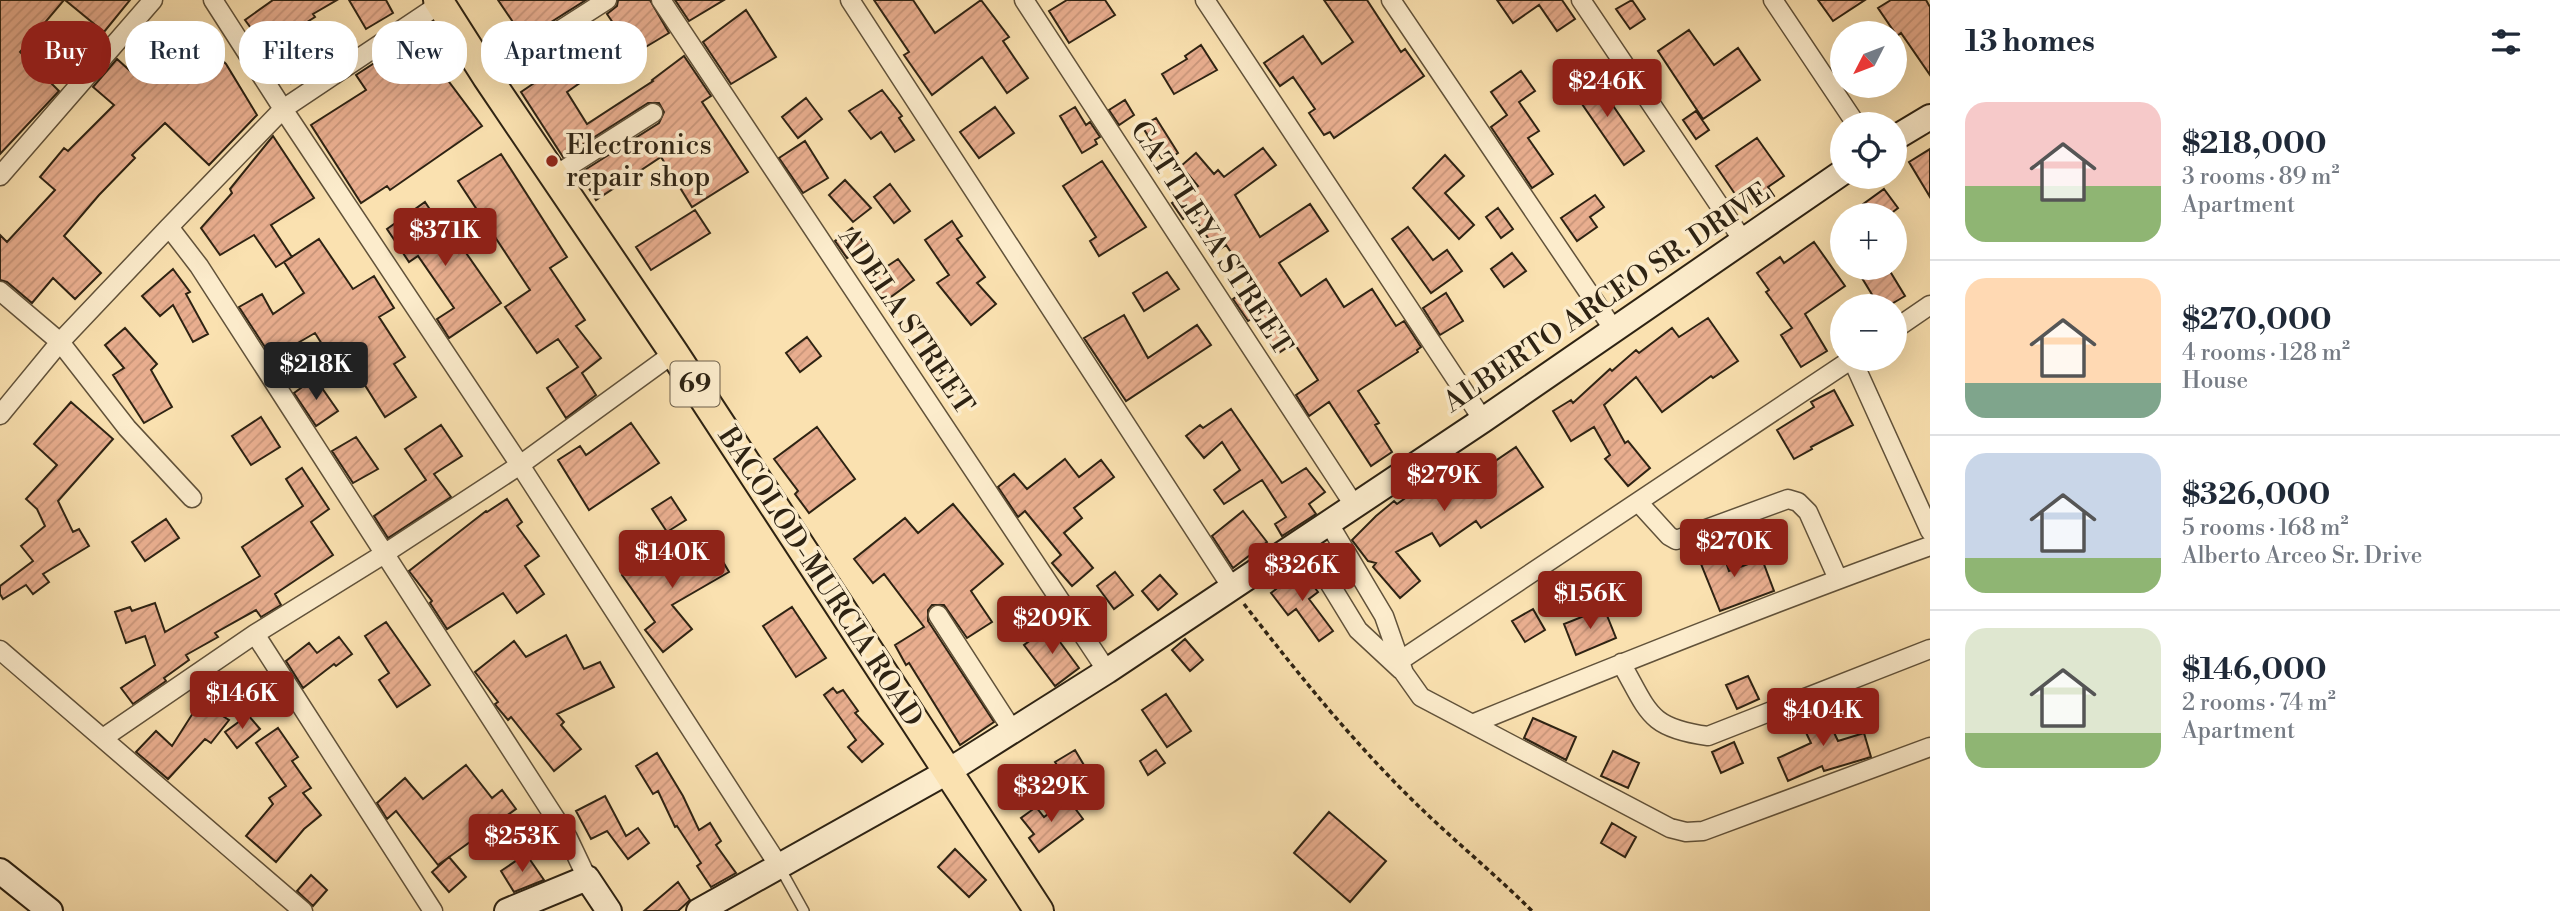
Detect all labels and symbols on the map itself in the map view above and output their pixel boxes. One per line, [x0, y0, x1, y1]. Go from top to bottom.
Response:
north arrow [1830, 21, 1908, 98]
pin: $246K [1558, 60, 1656, 119]
street label: CATTLEYA STREET [1122, 115, 1300, 361]
place label: Electronics repair shop [566, 128, 712, 195]
marker: Electronics repair shop [544, 153, 560, 169]
street label: ALBERTO ARCEO SR. DRIVE [1436, 175, 1777, 421]
pin: $371K [396, 208, 494, 268]
street label: ADELA STREET [830, 220, 981, 421]
pin: $218K [267, 342, 365, 402]
road number: 69 [670, 362, 720, 406]
street label: BACOLOD-MURCIA ROAD [709, 420, 930, 733]
pin: $279K [1395, 454, 1493, 513]
pin: $270K [1685, 520, 1783, 579]
pin: $140K [623, 530, 721, 590]
pin: $326K [1253, 544, 1351, 603]
pin: $156K [1541, 572, 1639, 631]
pin: $209K [1003, 596, 1101, 656]
pin: $146K [193, 672, 291, 731]
pin: $404K [1774, 688, 1872, 748]
pin: $329K [1002, 764, 1100, 824]
pin: $253K [473, 814, 571, 874]

